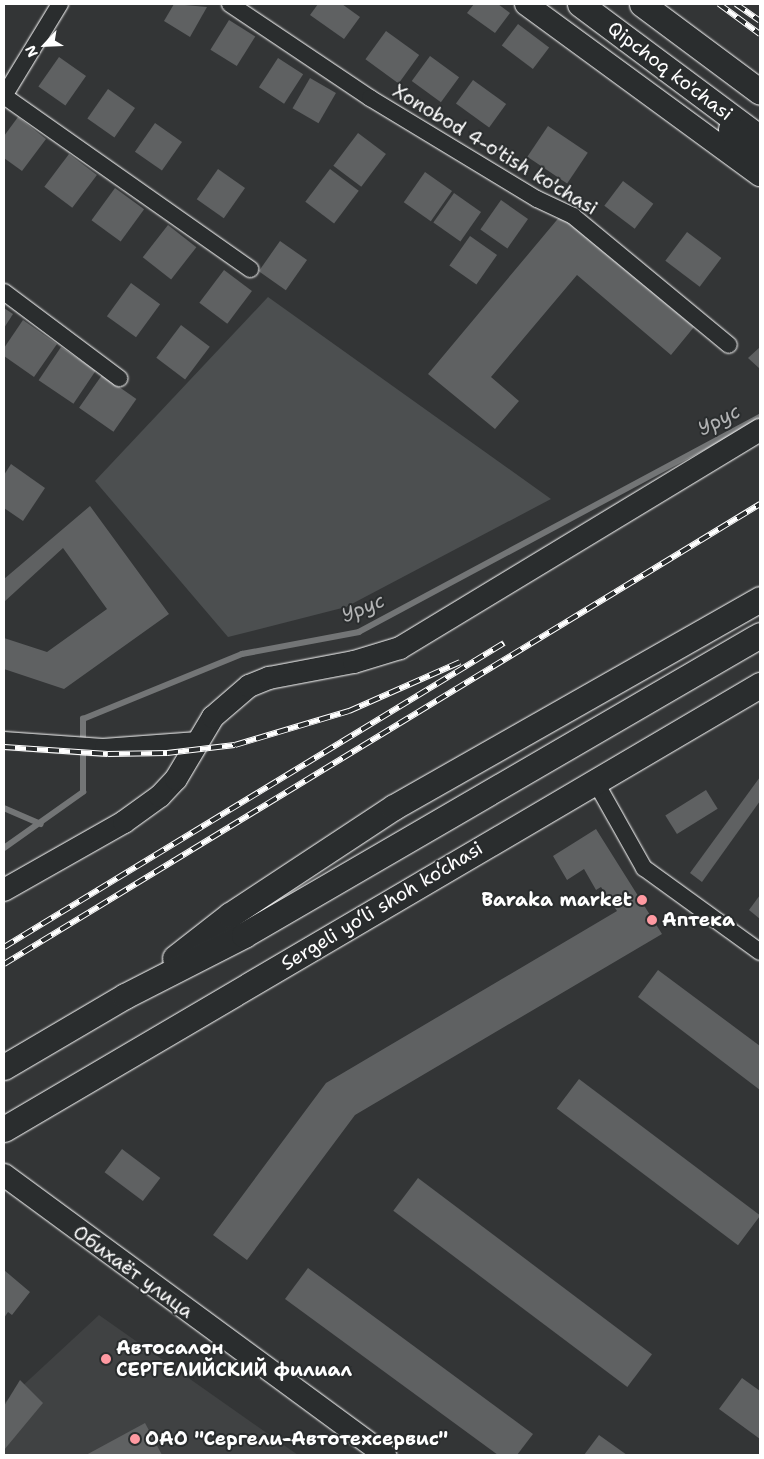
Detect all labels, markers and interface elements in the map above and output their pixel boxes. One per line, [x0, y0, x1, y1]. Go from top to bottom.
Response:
street label: Qipchoq ko'chasi [603, 17, 737, 125]
north arrow [20, 20, 70, 70]
text: N [21, 43, 42, 60]
street label: Xonobod 4-o'tish ko'chasi [389, 80, 601, 220]
water label: Урус [694, 399, 744, 441]
water label: Урус [338, 588, 388, 628]
street label: Sergeli yo‘li shoh ko‘chasi [277, 837, 487, 975]
place label: Baraka market [481, 889, 632, 911]
marker: Baraka market [636, 894, 648, 906]
place label: Аптека [662, 909, 735, 931]
marker: Аптека [646, 914, 658, 926]
street label: Обихаёт улица [68, 1221, 198, 1323]
place label: Автосалон СЕРГЕЛИЙСКИЙ филиал [116, 1337, 352, 1381]
marker: Автосалон СЕРГЕЛИЙСКИЙ филиал [100, 1353, 112, 1365]
place label: ОАО "Сергели-Автотехсервис" [145, 1428, 448, 1450]
marker: ОАО "Сергели-Автотехсервис" [129, 1433, 141, 1445]

